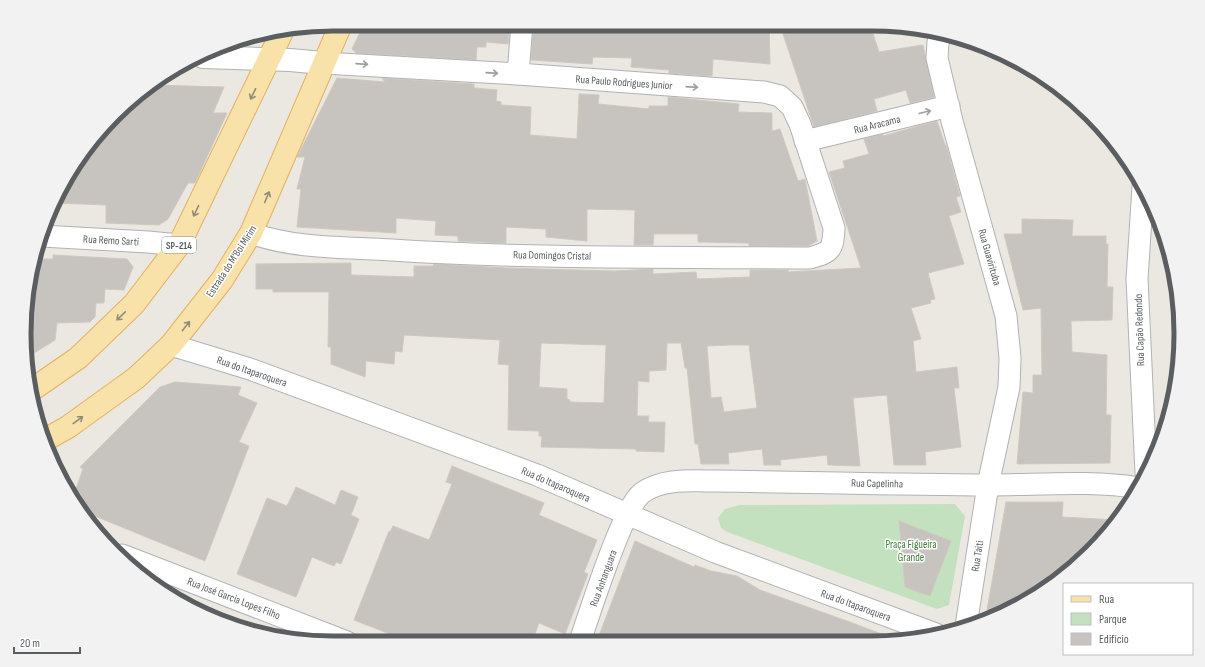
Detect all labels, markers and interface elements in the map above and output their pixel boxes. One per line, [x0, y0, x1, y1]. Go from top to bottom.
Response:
one-way arrow [355, 61, 368, 68]
one-way arrow [485, 69, 498, 76]
street label: Rua Paulo Rodrigues Junior [575, 73, 673, 92]
one-way arrow [685, 83, 698, 90]
one-way arrow [249, 88, 256, 100]
one-way arrow [918, 108, 931, 115]
street label: Rua Aracama [852, 112, 902, 137]
one-way arrow [263, 192, 271, 204]
one-way arrow [192, 205, 199, 217]
street label: Estrada do M'Boi Mirim [203, 223, 259, 300]
street label: Rua Guavirituba [975, 227, 1004, 287]
street label: Rua Remo Sarti [83, 233, 139, 248]
road number: SP-214 [162, 237, 196, 253]
street label: Rua Domingos Cristal [513, 248, 591, 263]
street label: Rua Capão Redondo [1132, 293, 1147, 366]
one-way arrow [116, 311, 126, 321]
one-way arrow [182, 320, 190, 331]
street label: Rua do Itaparoquera [215, 353, 289, 390]
one-way arrow [72, 416, 83, 424]
street label: Rua do Itaparoquera [519, 464, 592, 505]
street label: Rua Capelinha [851, 477, 903, 490]
park label: Praça Figueira Grande [885, 538, 937, 564]
street label: Rua Taiti [969, 540, 986, 572]
street label: Rua Anhanguara [587, 548, 620, 608]
street label: Rua José Garcia Lopes Filho [185, 575, 283, 622]
legend [1063, 583, 1193, 655]
street label: Rua do Itaparoquera [819, 587, 893, 624]
text: Rua [1099, 592, 1115, 607]
text: Parque [1099, 612, 1127, 627]
scale bar [14, 629, 80, 655]
text: Edifício [1099, 632, 1129, 647]
text: 20 m [20, 636, 40, 651]

